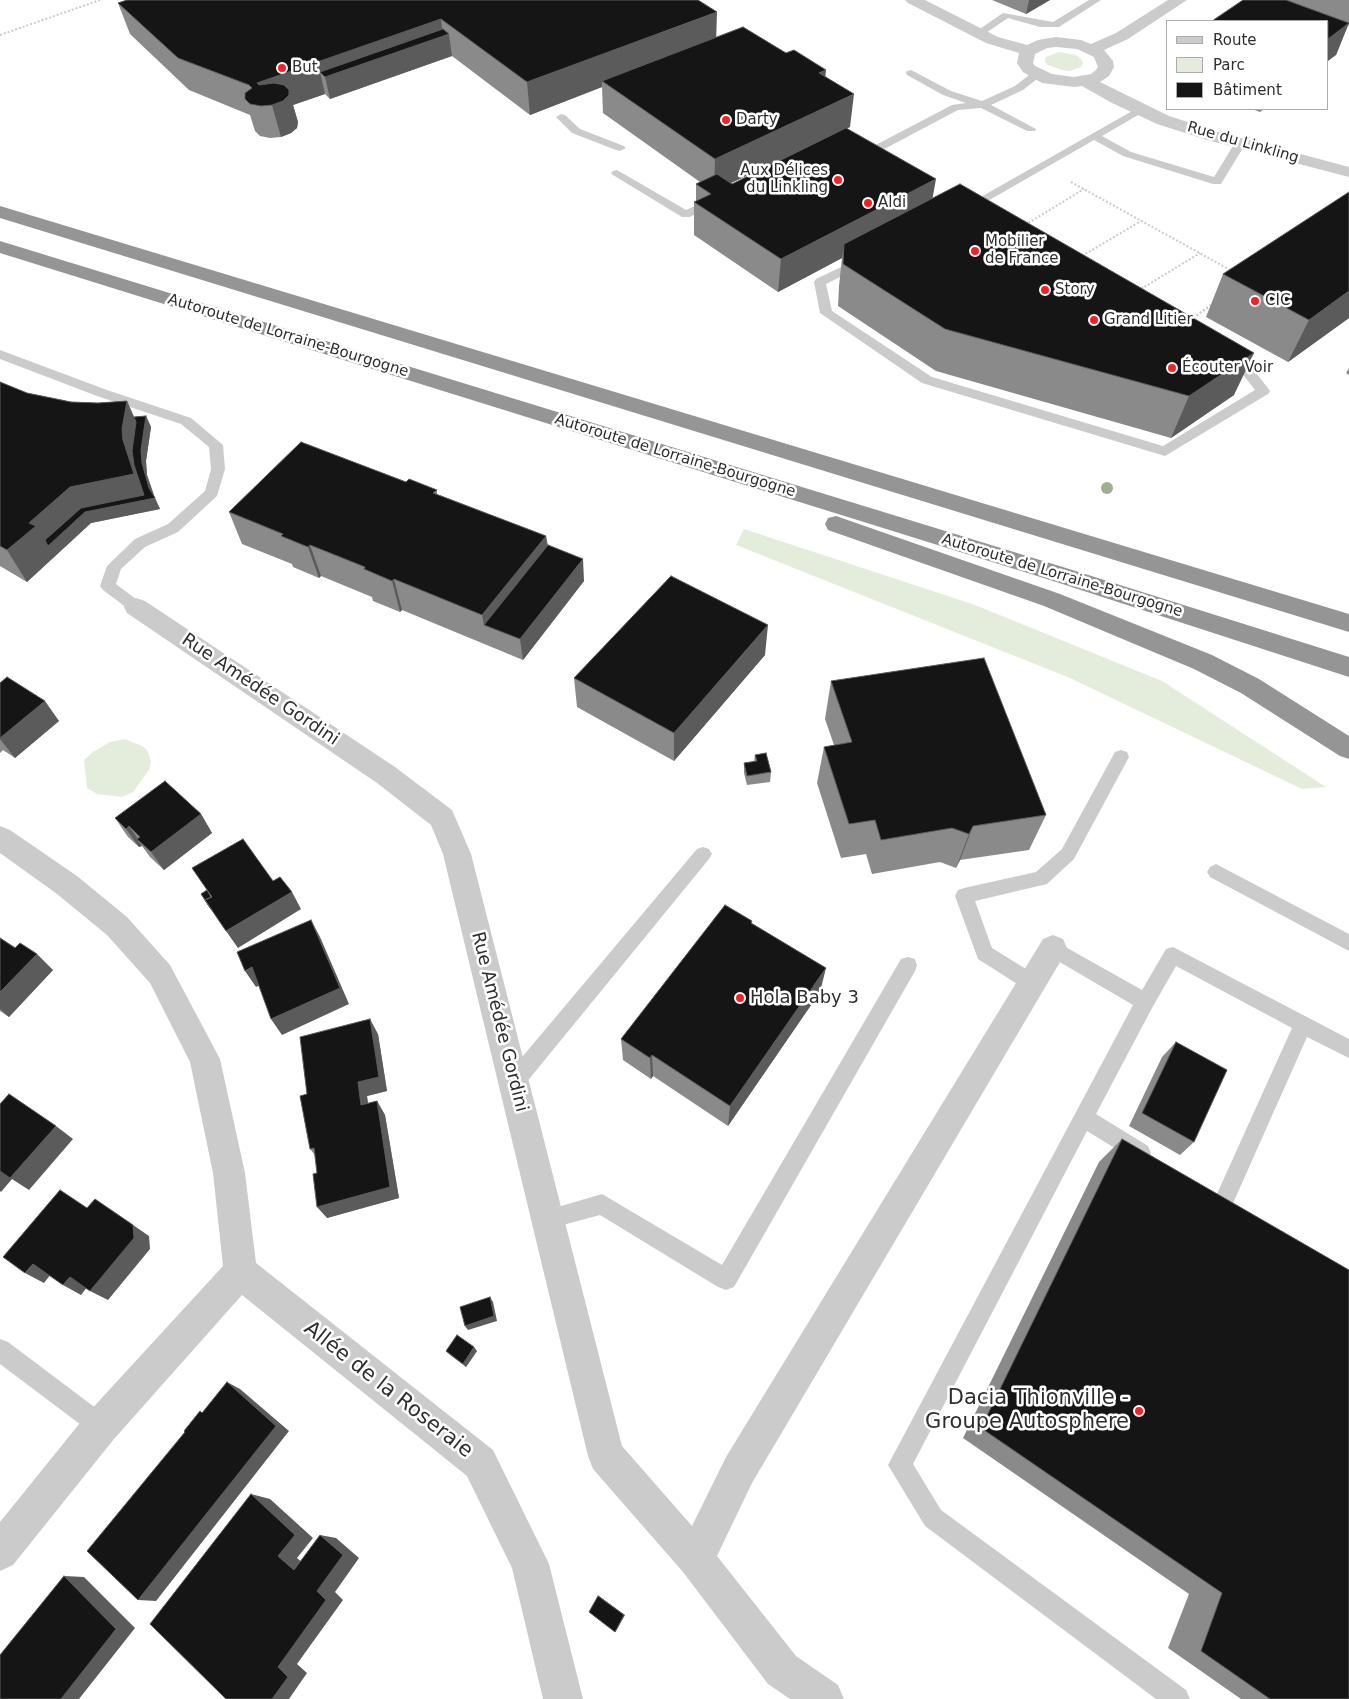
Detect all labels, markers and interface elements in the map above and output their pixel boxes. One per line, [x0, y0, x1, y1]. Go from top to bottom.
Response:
legend [1166, 20, 1329, 110]
text: Route [1213, 31, 1257, 49]
text: Parc [1213, 56, 1245, 74]
place label: But [292, 59, 318, 77]
marker: But [276, 62, 288, 74]
text: Bâtiment [1213, 81, 1282, 99]
place label: Darty [736, 111, 778, 129]
marker: Darty [720, 114, 732, 126]
street label: Rue du Linkling [1185, 118, 1301, 168]
place label: Aux Délices du Linkling [740, 162, 828, 197]
marker: Aux Délices du Linkling [832, 174, 844, 186]
place label: Aldi [878, 194, 906, 212]
marker: Aldi [862, 197, 874, 209]
place label: Mobilier de France [985, 233, 1058, 268]
marker: Mobilier de France [969, 245, 981, 257]
place label: Story [1055, 281, 1095, 299]
marker: Story [1039, 284, 1051, 296]
street label: Autoroute de Lorraine-Bourgogne [165, 291, 411, 381]
place label: CIC [1265, 292, 1290, 310]
marker: CIC [1249, 295, 1261, 307]
place label: Grand Litier [1104, 311, 1193, 329]
marker: Grand Litier [1088, 314, 1100, 326]
place label: Écouter Voir [1182, 359, 1273, 377]
marker: Écouter Voir [1166, 362, 1178, 374]
street label: Autoroute de Lorraine-Bourgogne [552, 411, 798, 501]
street label: Autoroute de Lorraine-Bourgogne [939, 531, 1185, 621]
street label: Rue Amédée Gordini [177, 629, 343, 751]
street label: Rue Amédée Gordini [466, 930, 532, 1114]
place label: Hola Baby 3 [750, 987, 859, 1009]
marker: Hola Baby 3 [734, 992, 746, 1004]
street label: Allée de la Roseraie [298, 1316, 478, 1464]
place label: Dacia Thionville - Groupe Autosphere [925, 1386, 1129, 1436]
marker: Dacia Thionville - Groupe Autosphere [1133, 1405, 1145, 1417]

